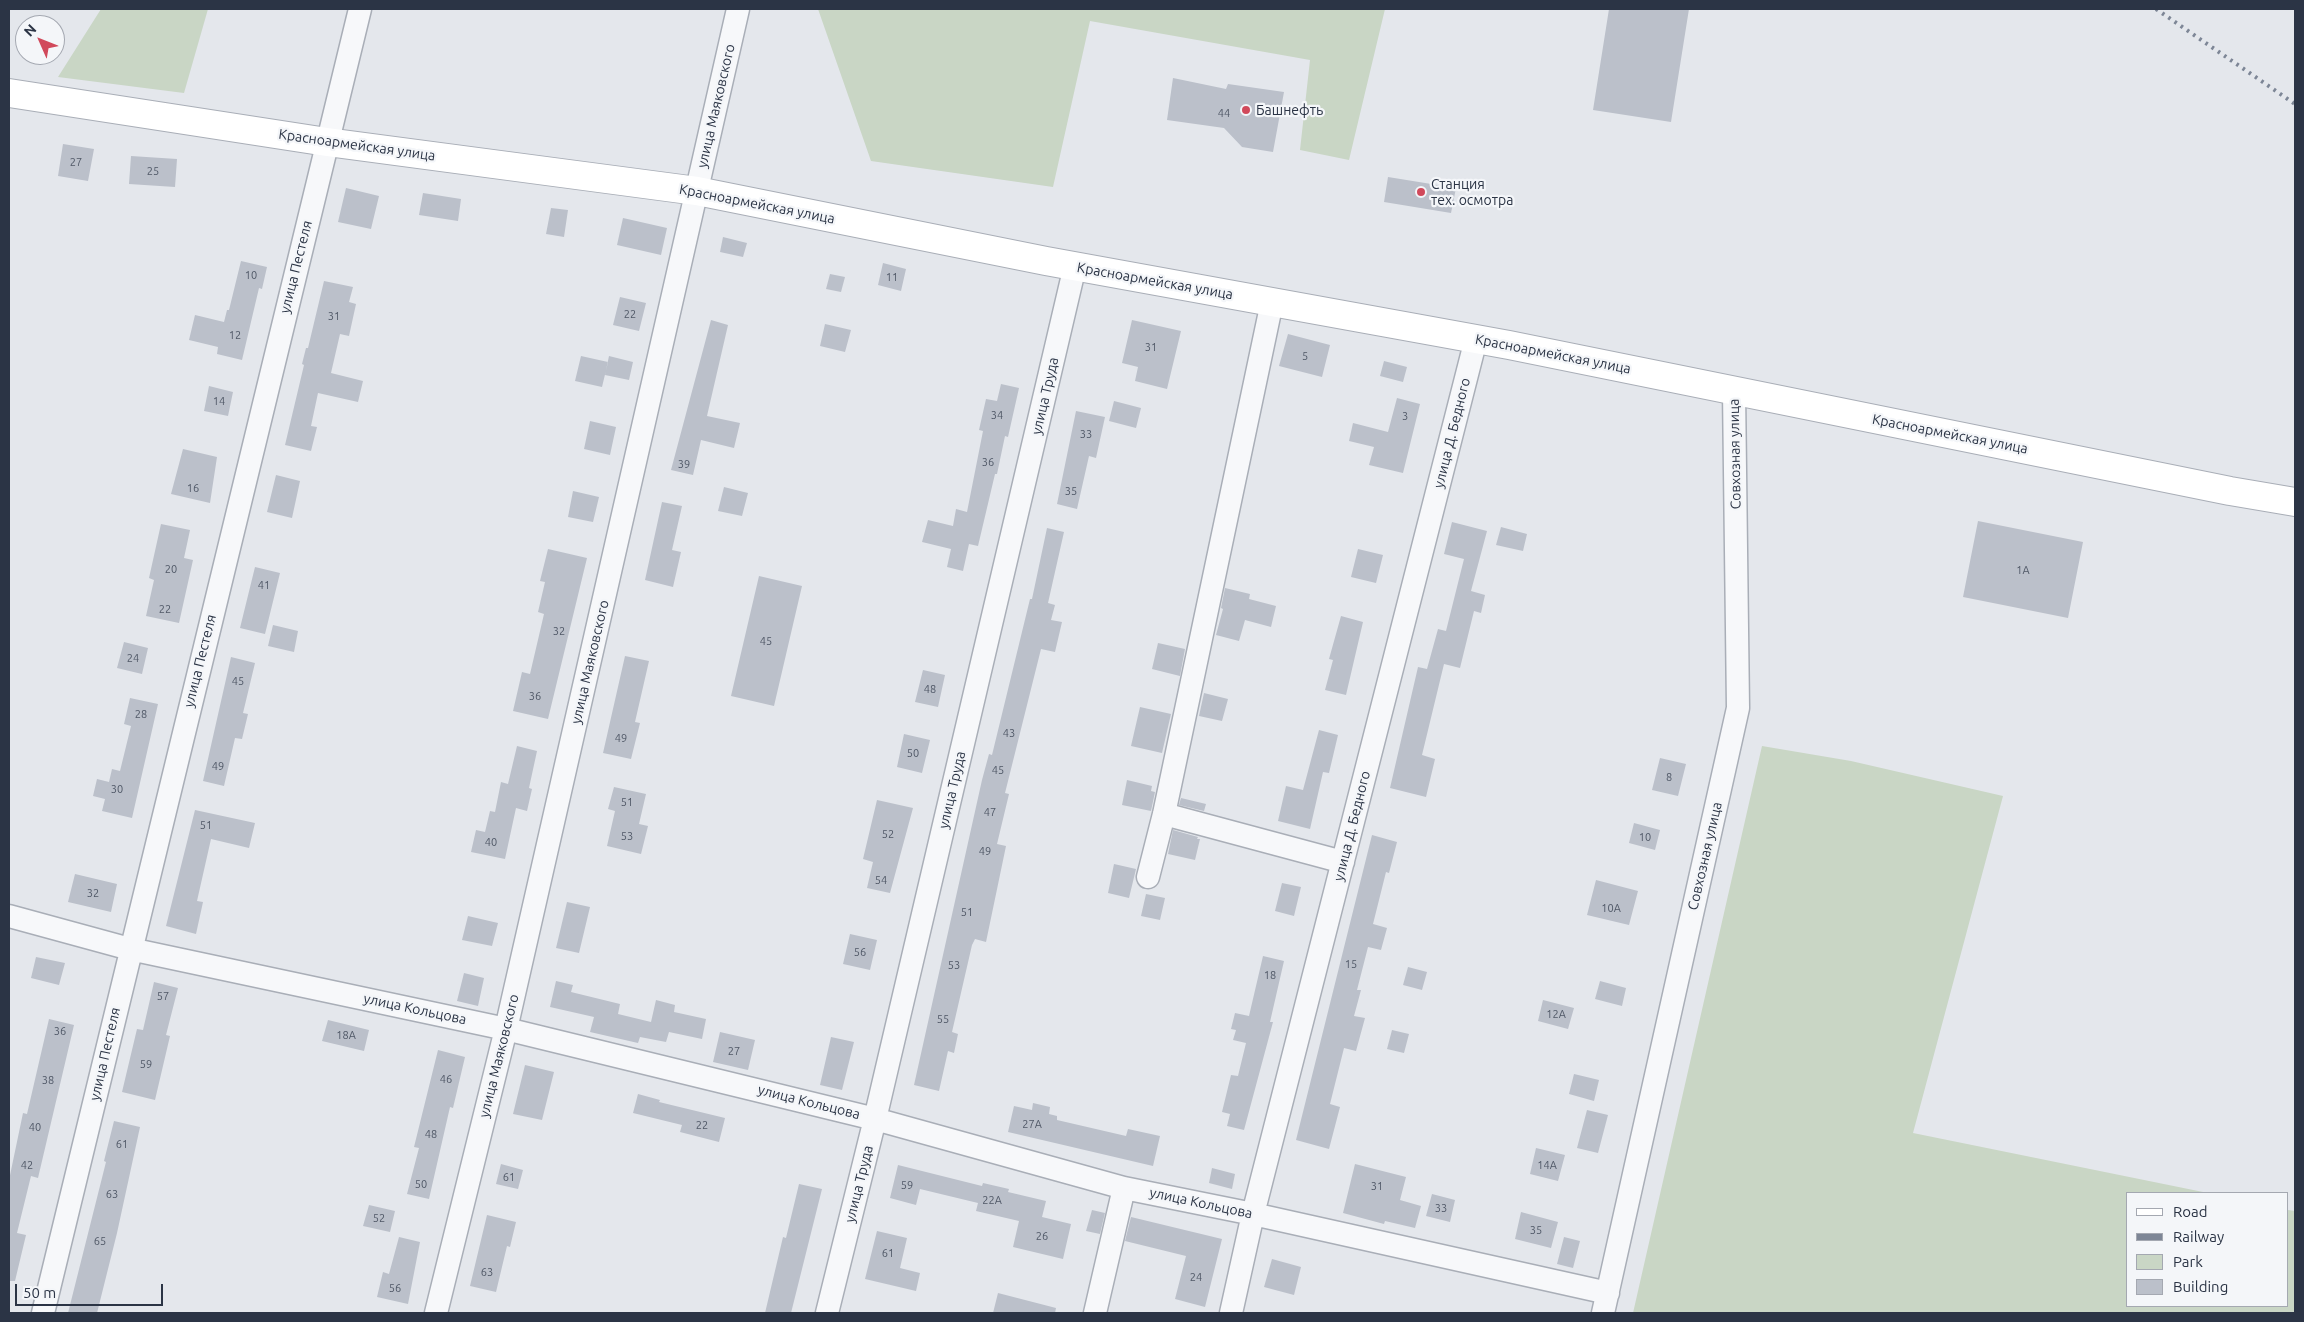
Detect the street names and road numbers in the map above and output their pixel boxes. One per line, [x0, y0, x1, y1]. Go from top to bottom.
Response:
street label: улица Маяковского [694, 42, 738, 170]
street label: Красноармейская улица [277, 126, 437, 164]
street label: Красноармейская улица [678, 181, 836, 227]
street label: улица Пестеля [276, 219, 316, 315]
street label: Красноармейская улица [1076, 259, 1234, 303]
street label: Красноармейская улица [1474, 331, 1632, 377]
street label: улица Труда [1028, 356, 1062, 436]
street label: улица Д. Бедного [1430, 376, 1474, 490]
street label: Совхозная улица [1726, 399, 1744, 509]
street label: Красноармейская улица [1871, 411, 2029, 457]
street label: улица Маяковского [568, 598, 612, 726]
street label: улица Пестеля [180, 613, 220, 709]
street label: улица Труда [935, 750, 969, 830]
street label: улица Д. Бедного [1330, 769, 1374, 883]
street label: Совхозная улица [1684, 800, 1726, 912]
street label: улица Кольцова [362, 990, 468, 1028]
street label: улица Маяковского [476, 992, 522, 1120]
street label: улица Пестеля [86, 1006, 124, 1102]
street label: улица Кольцова [756, 1081, 862, 1123]
street label: улица Труда [841, 1144, 877, 1224]
street label: улица Кольцова [1148, 1184, 1254, 1222]

